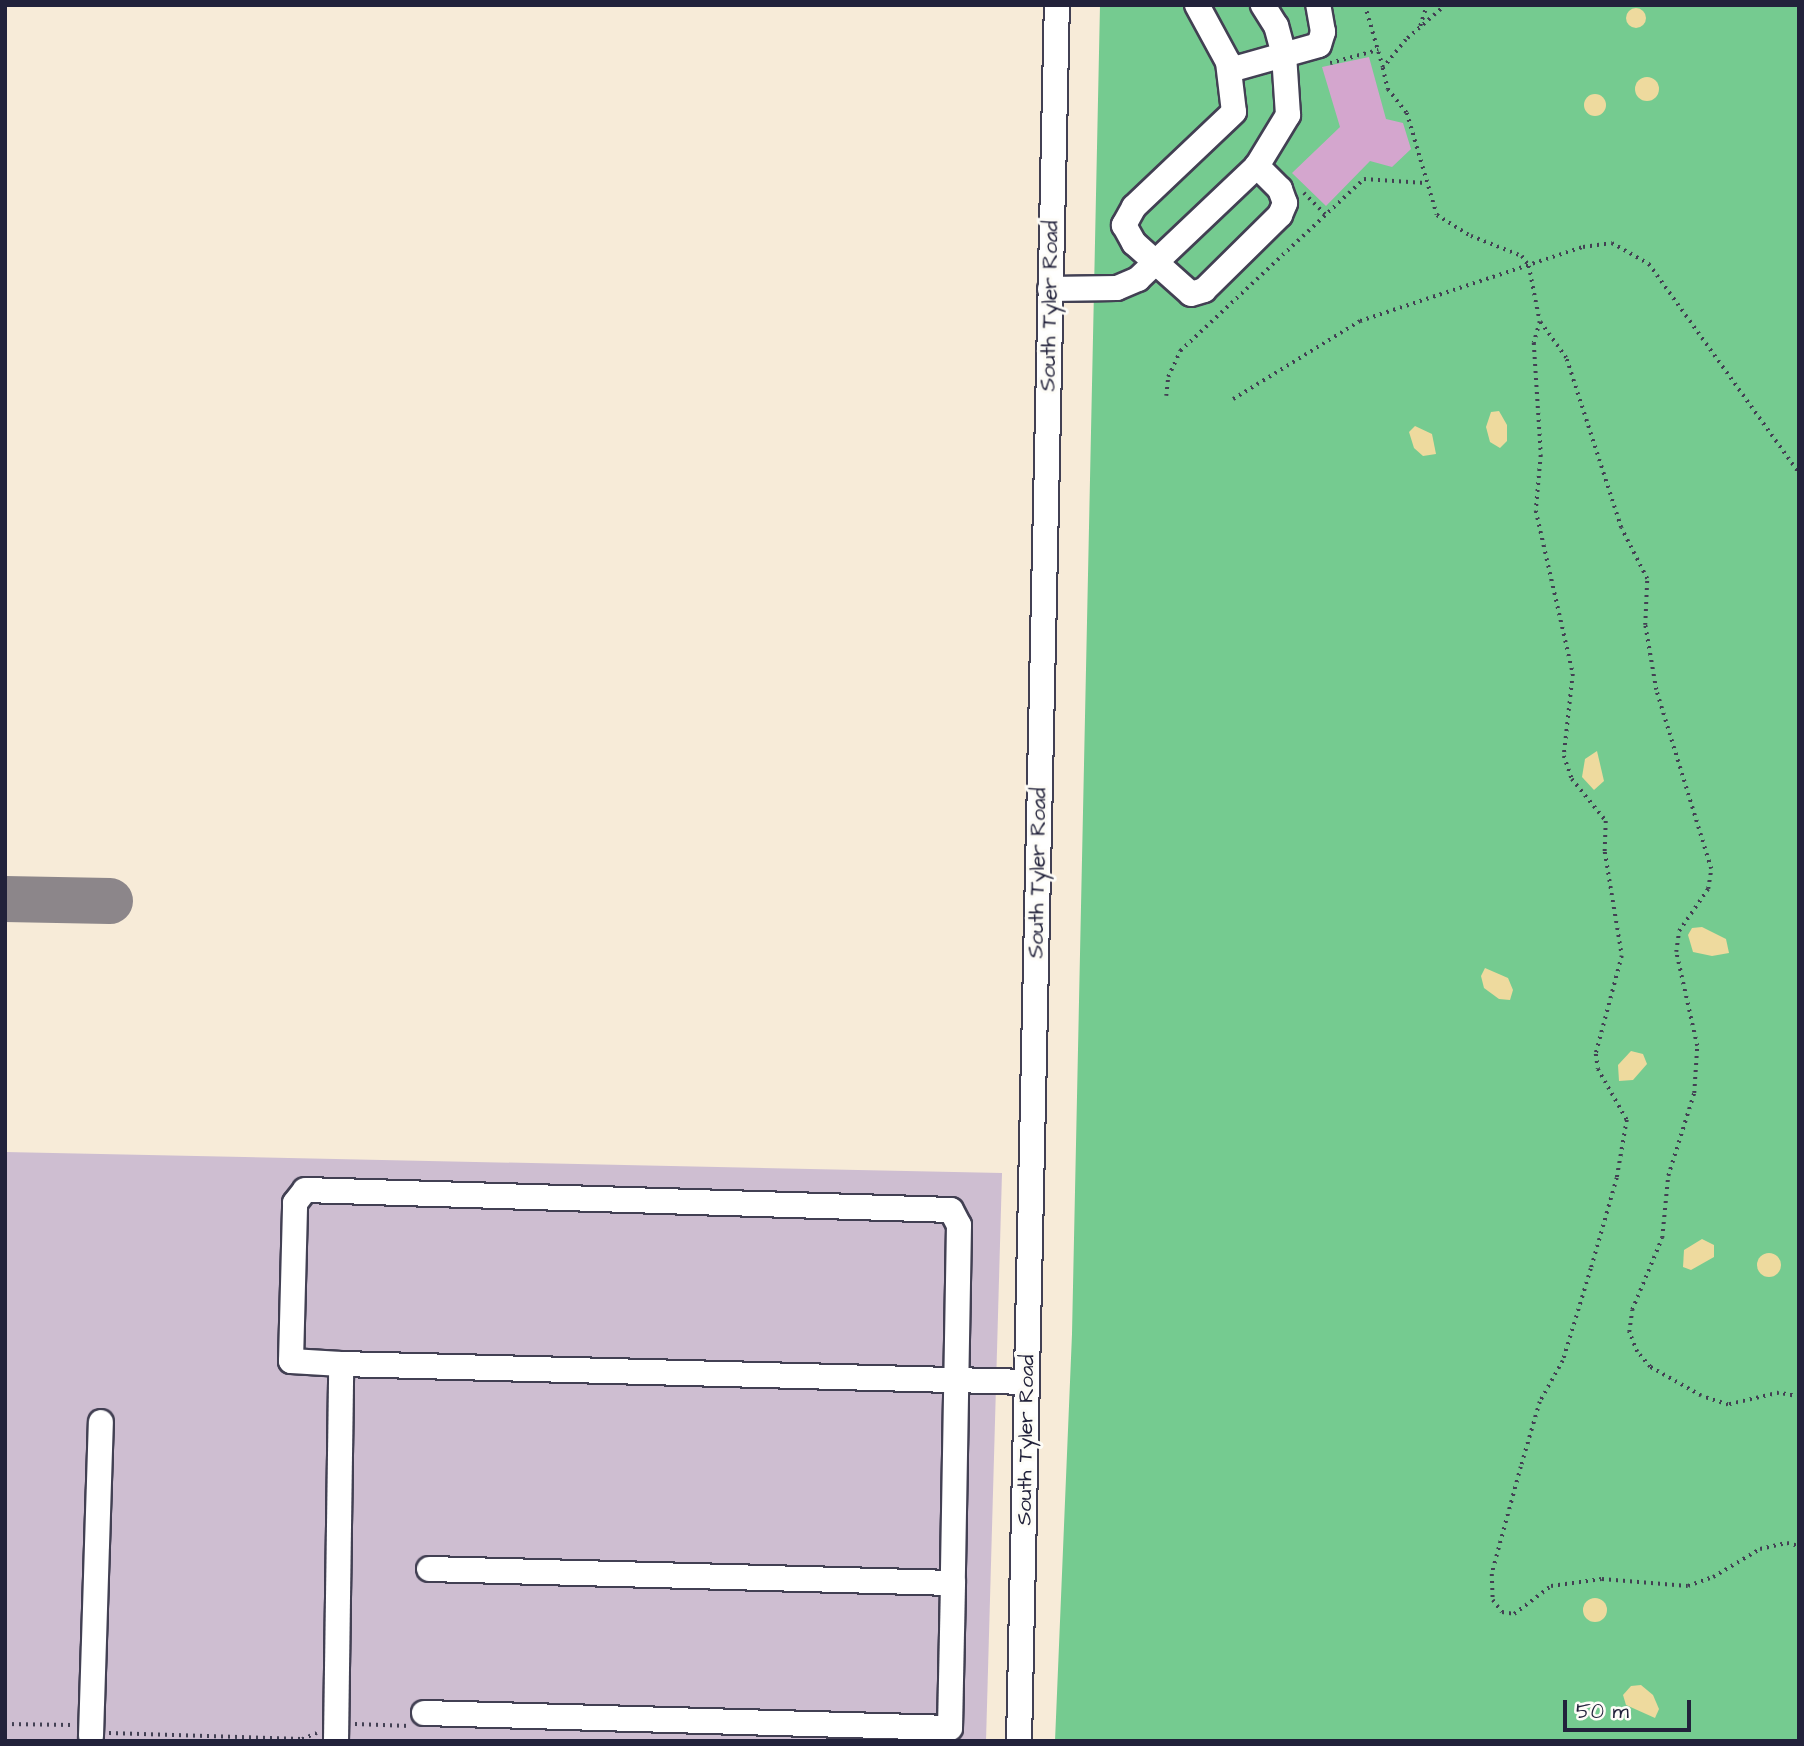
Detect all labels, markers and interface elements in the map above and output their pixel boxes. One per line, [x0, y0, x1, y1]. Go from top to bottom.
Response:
street label: South Tyler Road [1036, 220, 1064, 392]
street label: South Tyler Road [1024, 787, 1052, 959]
street label: South Tyler Road [1012, 1354, 1040, 1526]
scale bar [1566, 1686, 1694, 1730]
text: 50 m [1576, 1697, 1629, 1726]

